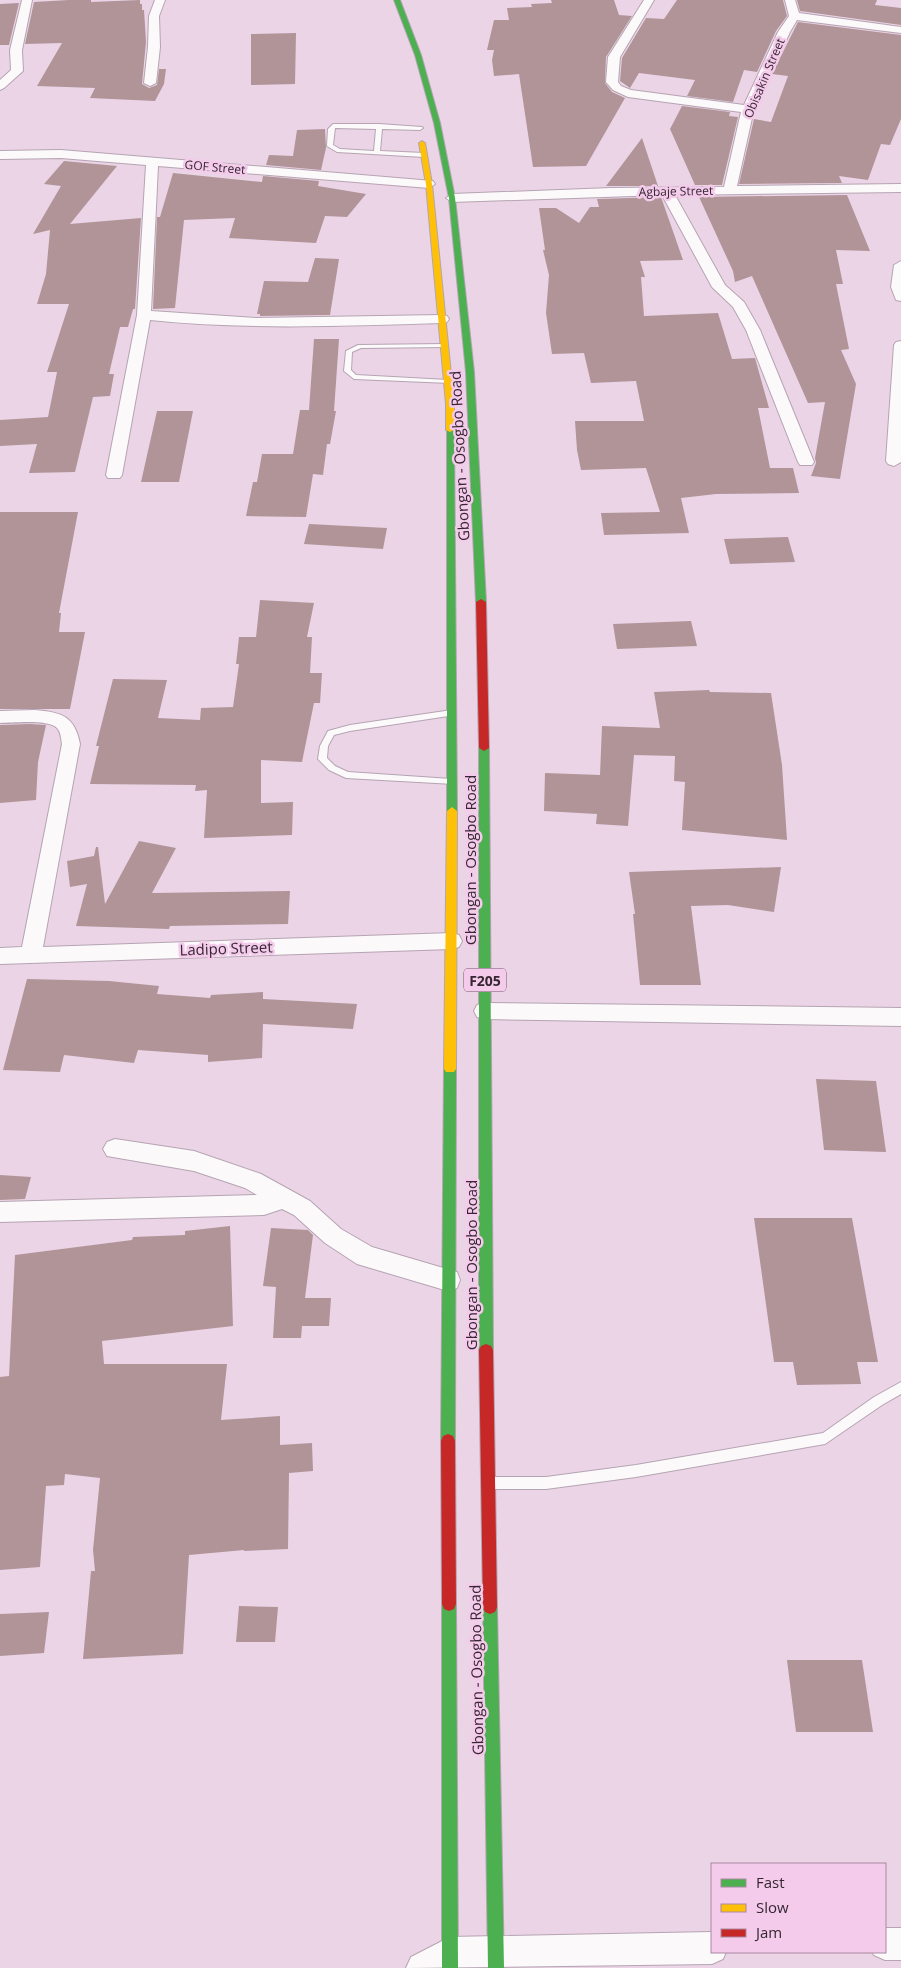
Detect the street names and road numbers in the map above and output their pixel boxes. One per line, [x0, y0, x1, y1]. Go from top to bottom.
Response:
street label: Obisakin Street [739, 35, 789, 121]
street label: GOF Street [184, 156, 246, 178]
street label: Agbaje Street [639, 182, 713, 200]
street label: Gbongan - Osogbo Road [445, 370, 473, 542]
street label: Gbongan - Osogbo Road [460, 775, 480, 945]
street label: Ladipo Street [179, 936, 273, 960]
road number: F205 [464, 968, 506, 992]
street label: Gbongan - Osogbo Road [461, 1180, 481, 1350]
street label: Gbongan - Osogbo Road [465, 1585, 487, 1755]

